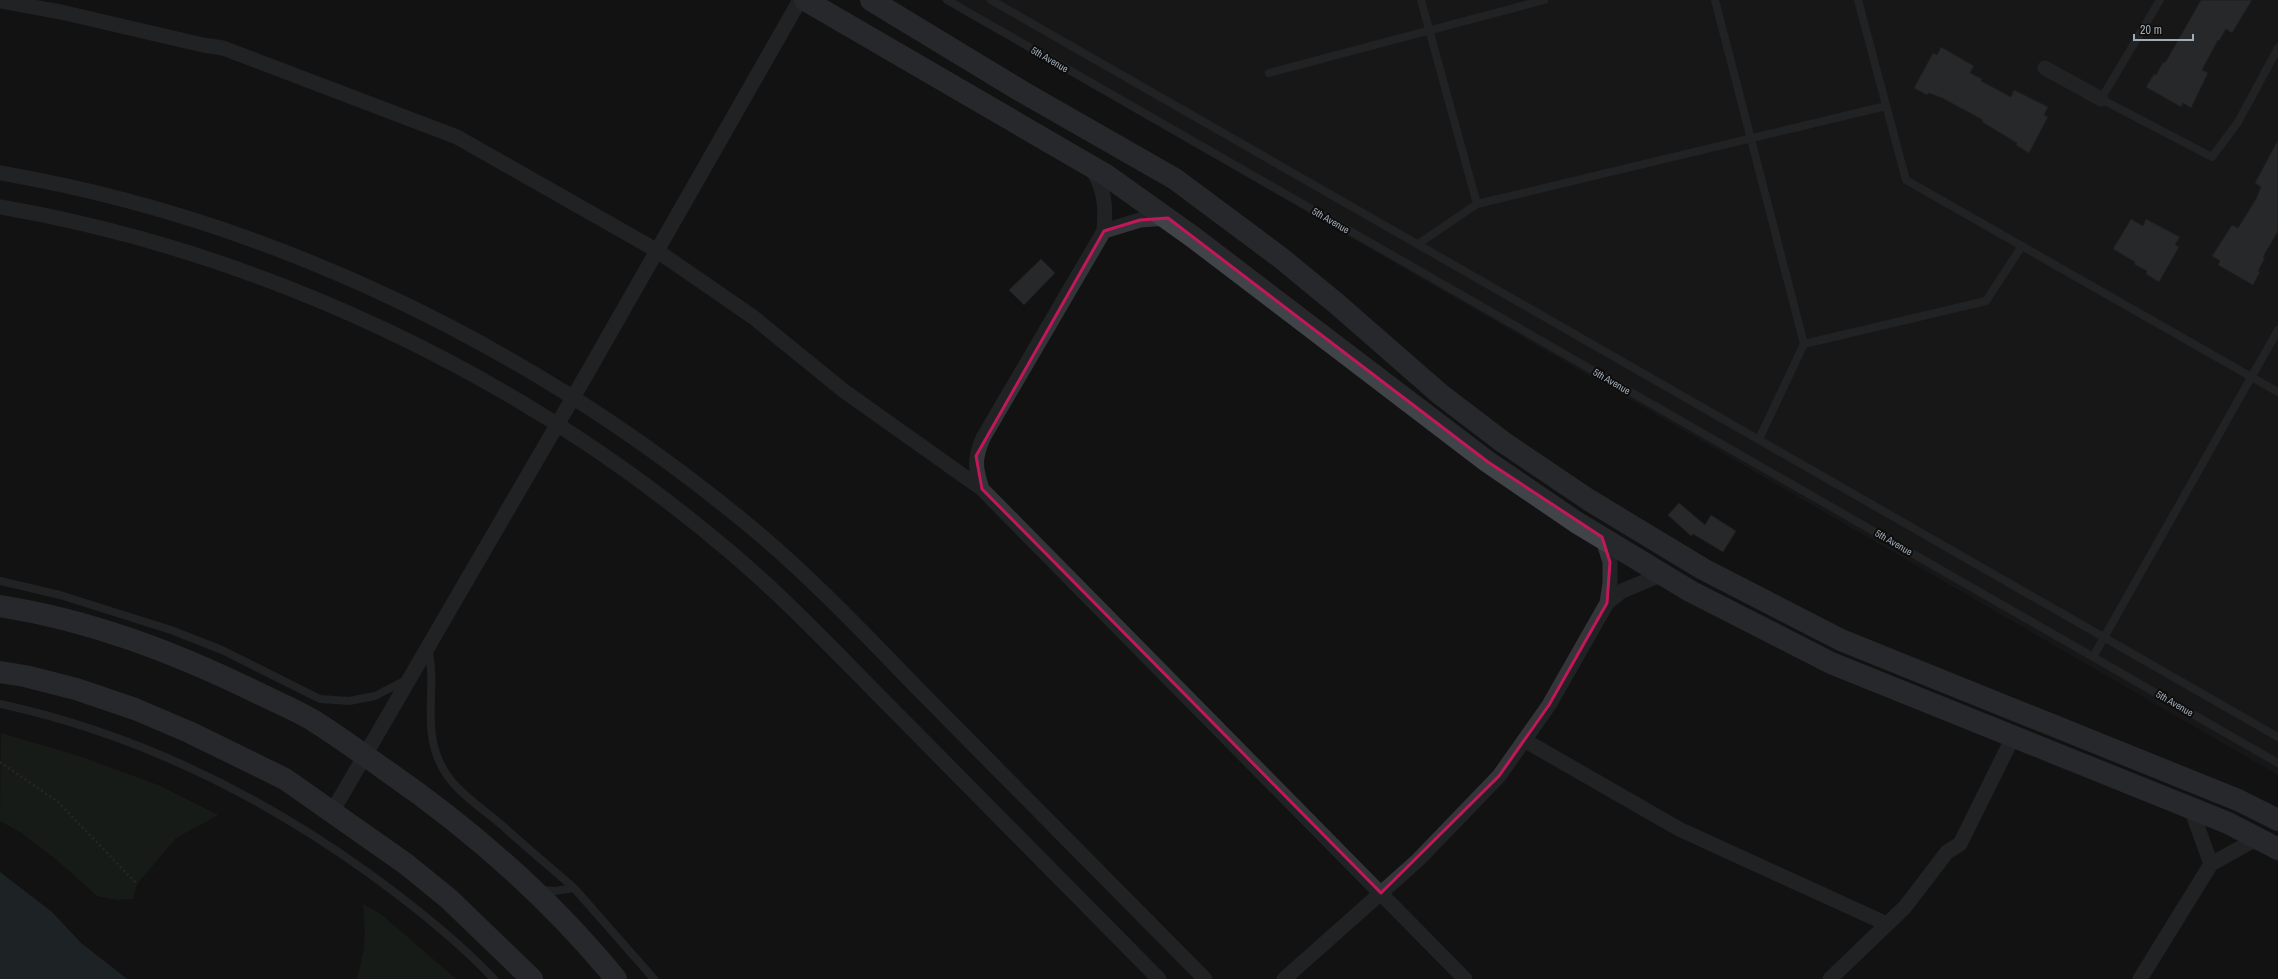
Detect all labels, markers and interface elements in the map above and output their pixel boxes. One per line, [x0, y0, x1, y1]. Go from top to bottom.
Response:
scale bar [2134, 16, 2193, 42]
text: 20 m [2140, 22, 2162, 38]
street label: 5th Avenue [1029, 44, 1071, 76]
street label: 5th Avenue [1310, 205, 1352, 237]
street label: 5th Avenue [1591, 366, 1633, 398]
street label: 5th Avenue [1873, 527, 1915, 559]
street label: 5th Avenue [2154, 688, 2196, 720]

